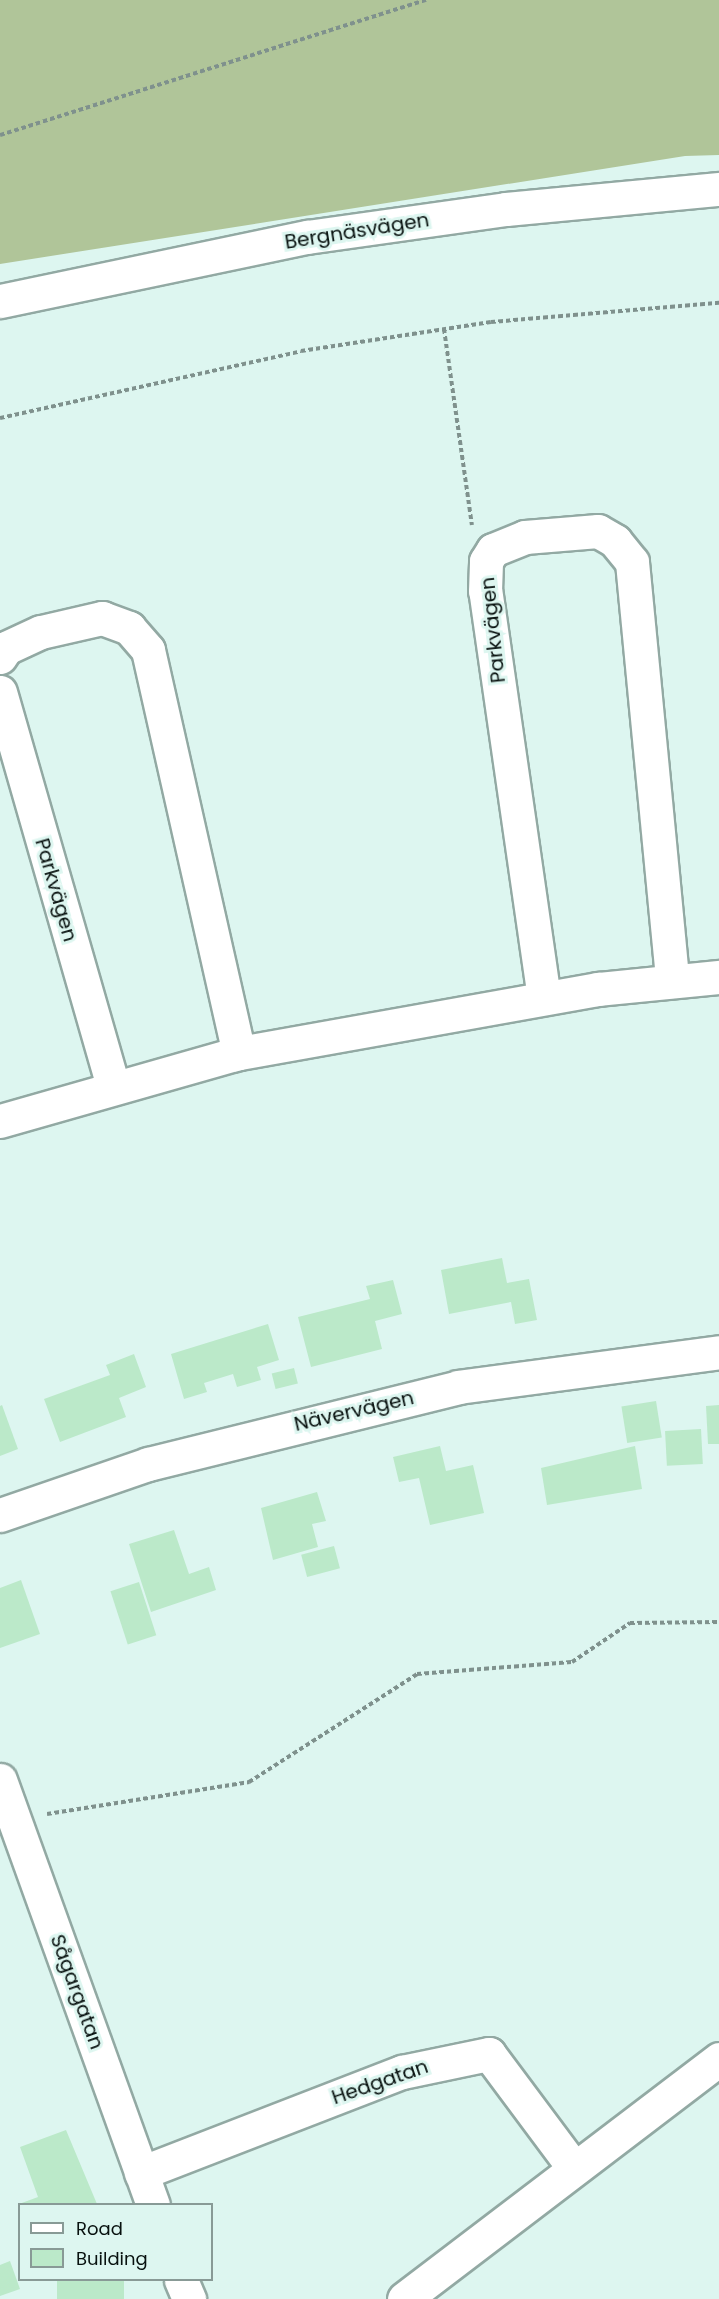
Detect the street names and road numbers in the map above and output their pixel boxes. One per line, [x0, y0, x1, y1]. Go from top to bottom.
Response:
street label: Bergnäsvägen [283, 208, 431, 254]
street label: Parkvägen [476, 576, 510, 684]
street label: Parkvägen [30, 836, 82, 944]
street label: Nävervägen [292, 1386, 416, 1436]
street label: Sågargatan [45, 1931, 109, 2053]
street label: Hedgatan [329, 2054, 431, 2110]

